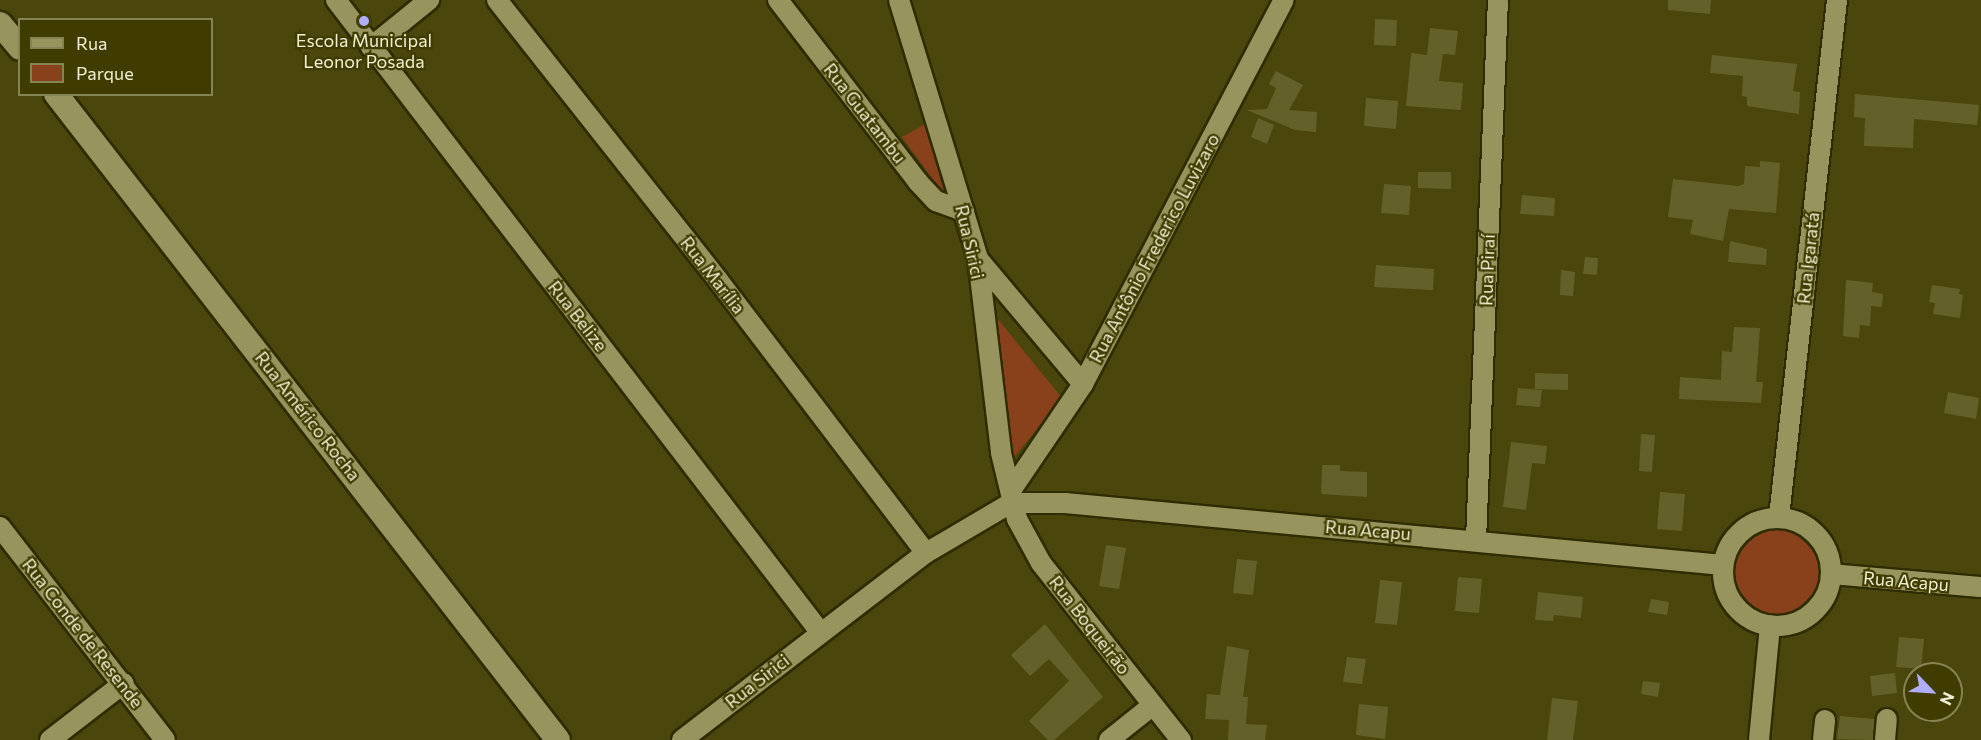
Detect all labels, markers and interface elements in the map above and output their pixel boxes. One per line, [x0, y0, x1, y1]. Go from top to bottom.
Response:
marker: Escola Municipal Leonor Posada [357, 14, 371, 28]
legend [18, 18, 213, 96]
place label: Escola Municipal Leonor Posada [296, 30, 432, 72]
text: Rua [76, 32, 107, 54]
street label: Rua Guatambu [819, 59, 911, 167]
text: Parque [76, 62, 134, 84]
street label: Rua Antônio Frederico Luvizaro [1084, 130, 1224, 366]
street label: Rua Sirici [951, 203, 989, 281]
street label: Rua Igaratá [1792, 211, 1824, 305]
street label: Rua Marília [676, 232, 750, 318]
street label: Rua Piraí [1475, 234, 1499, 306]
street label: Rua Belize [544, 276, 612, 356]
street label: Rua Américo Rocha [251, 347, 365, 485]
street label: Rua Acapu [1324, 515, 1412, 545]
street label: Rua Conde de Resende [18, 554, 148, 712]
street label: Rua Acapu [1862, 566, 1950, 596]
street label: Rua Boqueirão [1045, 571, 1135, 679]
street label: Rua Sirici [721, 649, 793, 713]
north arrow [1903, 662, 1963, 722]
text: N [1937, 690, 1959, 708]

